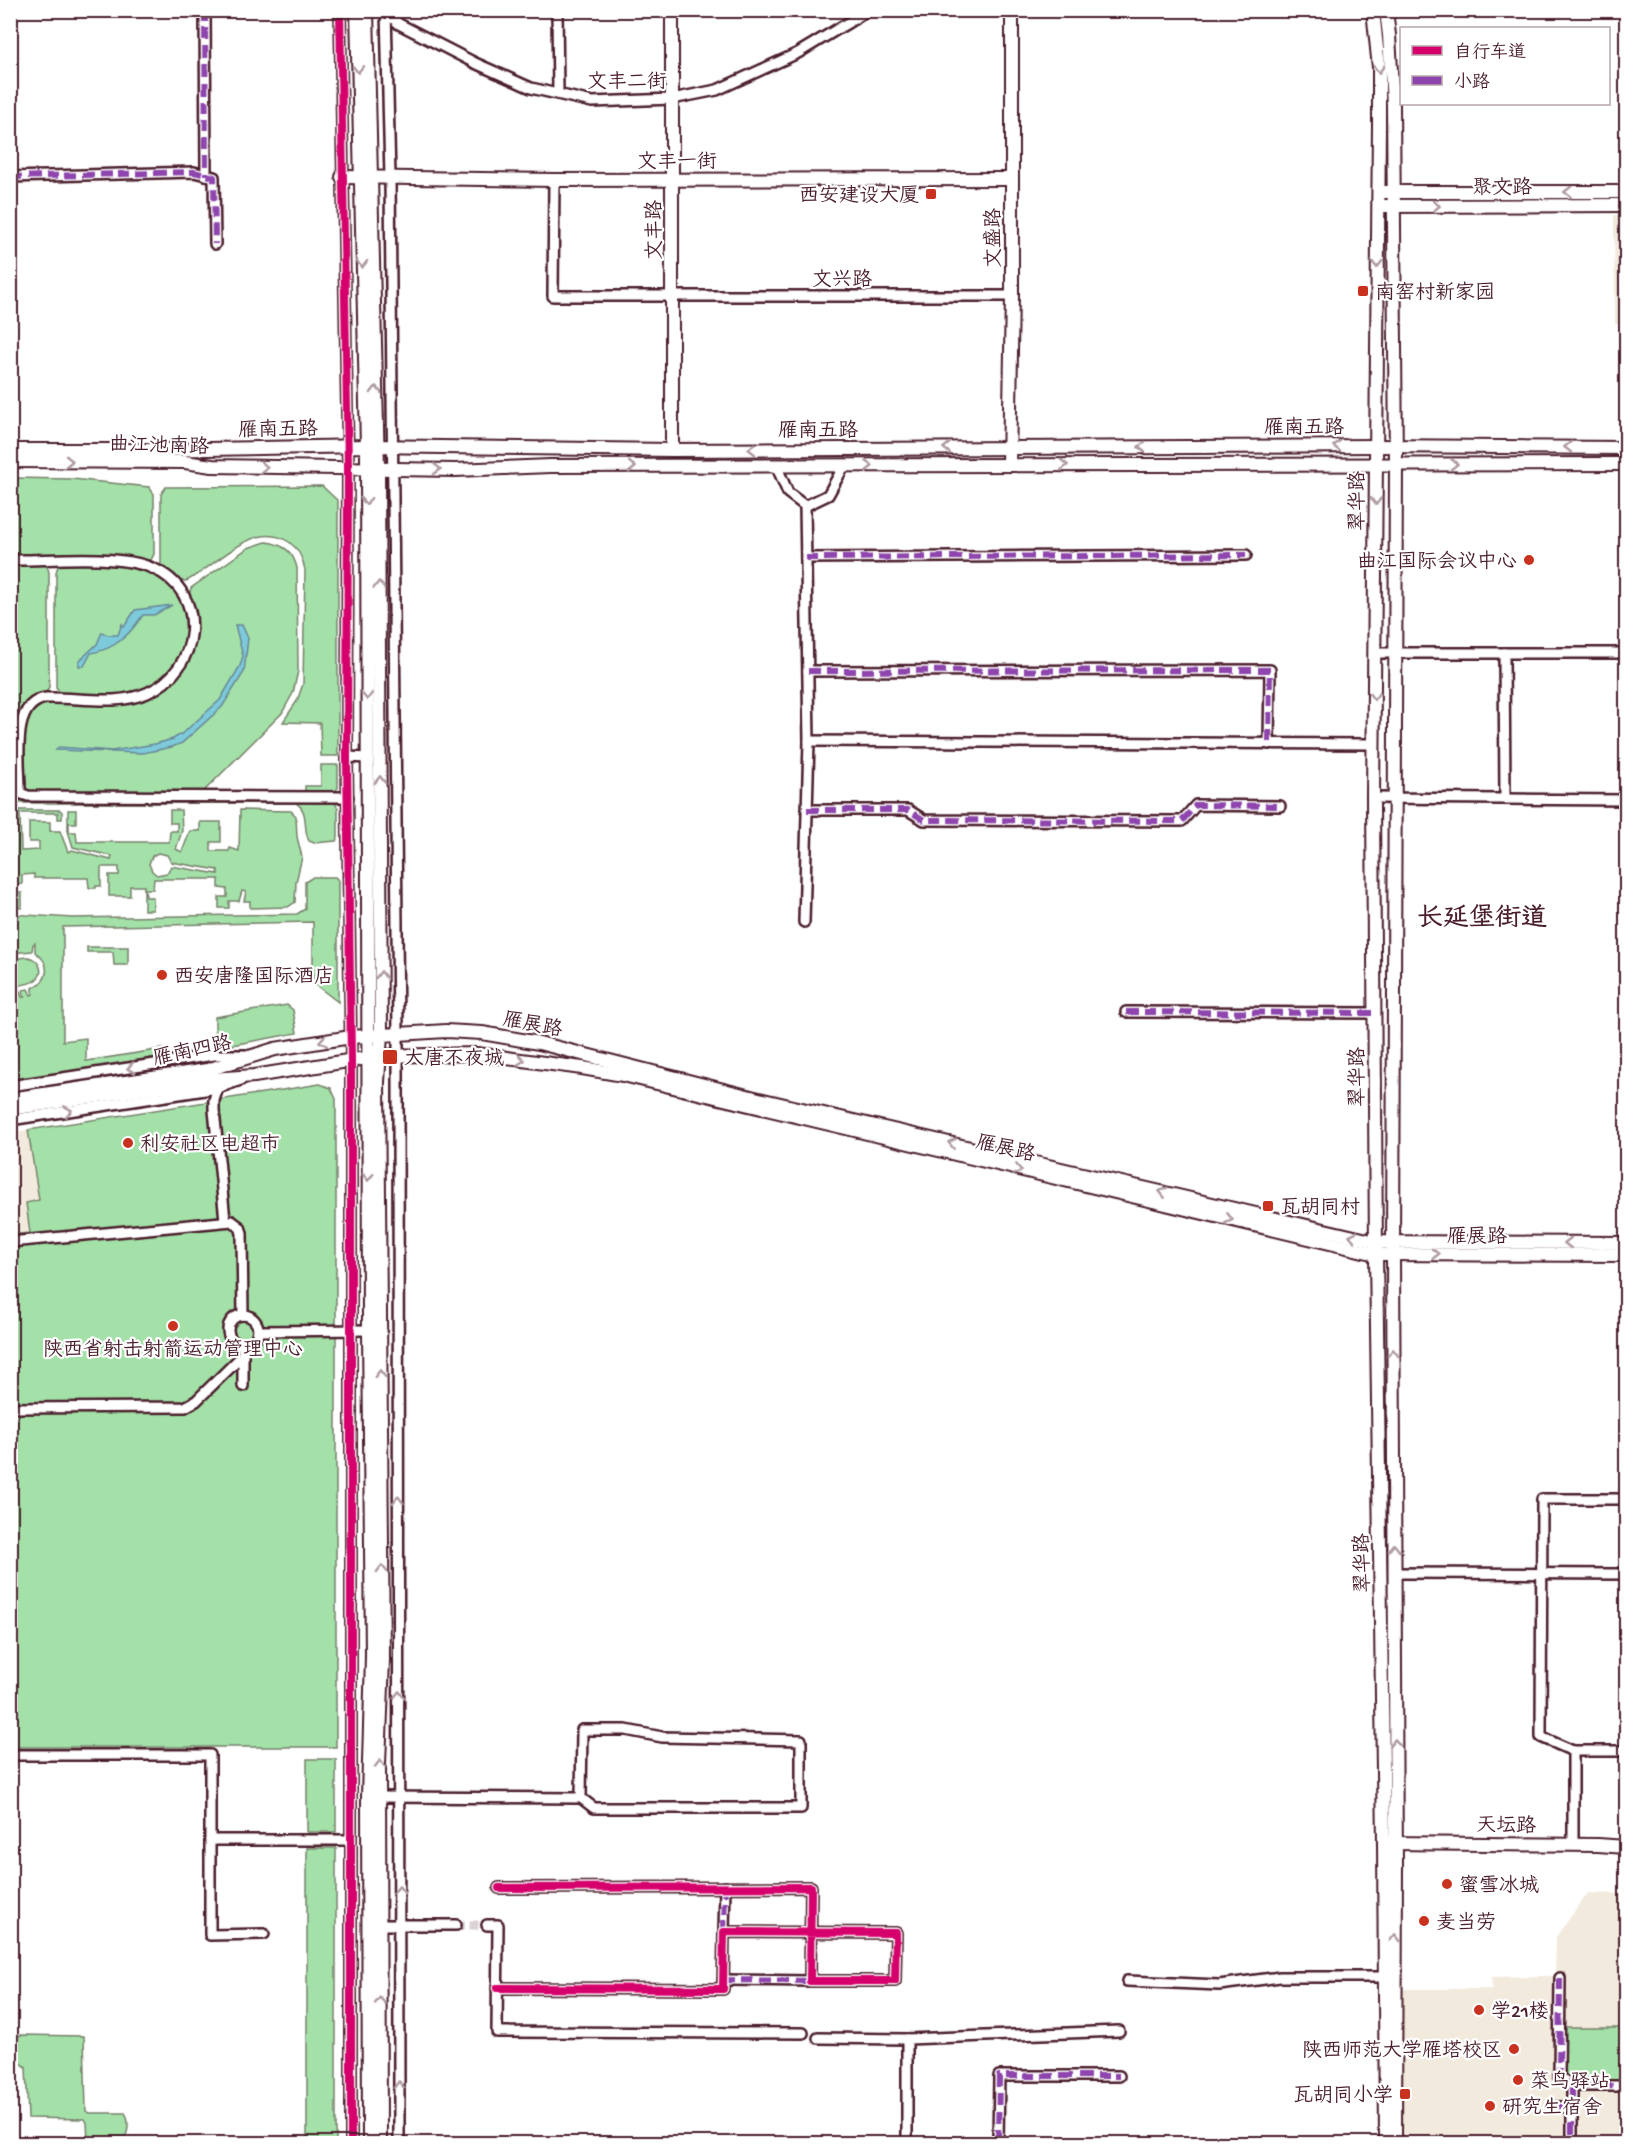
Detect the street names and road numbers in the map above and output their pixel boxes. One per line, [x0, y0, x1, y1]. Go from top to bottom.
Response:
street label: 文丰二街 [587, 71, 667, 95]
street label: 文丰一街 [637, 151, 717, 175]
street label: 聚文路 [1472, 176, 1533, 201]
street label: 文丰路 [643, 199, 668, 260]
street label: 文盛路 [982, 207, 1007, 268]
street label: 文兴路 [812, 268, 873, 293]
street label: 雁南五路 [1264, 416, 1345, 441]
street label: 雁南五路 [238, 417, 319, 444]
street label: 雁南五路 [778, 419, 859, 444]
street label: 曲江池南路 [109, 432, 210, 461]
street label: 翠华路 [1346, 470, 1371, 531]
street label: 雁展路 [501, 1007, 565, 1044]
street label: 雁南四路 [151, 1031, 235, 1072]
street label: 翠华路 [1346, 1046, 1371, 1107]
street label: 雁展路 [973, 1131, 1038, 1169]
street label: 雁展路 [1447, 1225, 1508, 1250]
street label: 翠华路 [1350, 1532, 1377, 1593]
street label: 天坛路 [1476, 1813, 1537, 1840]

